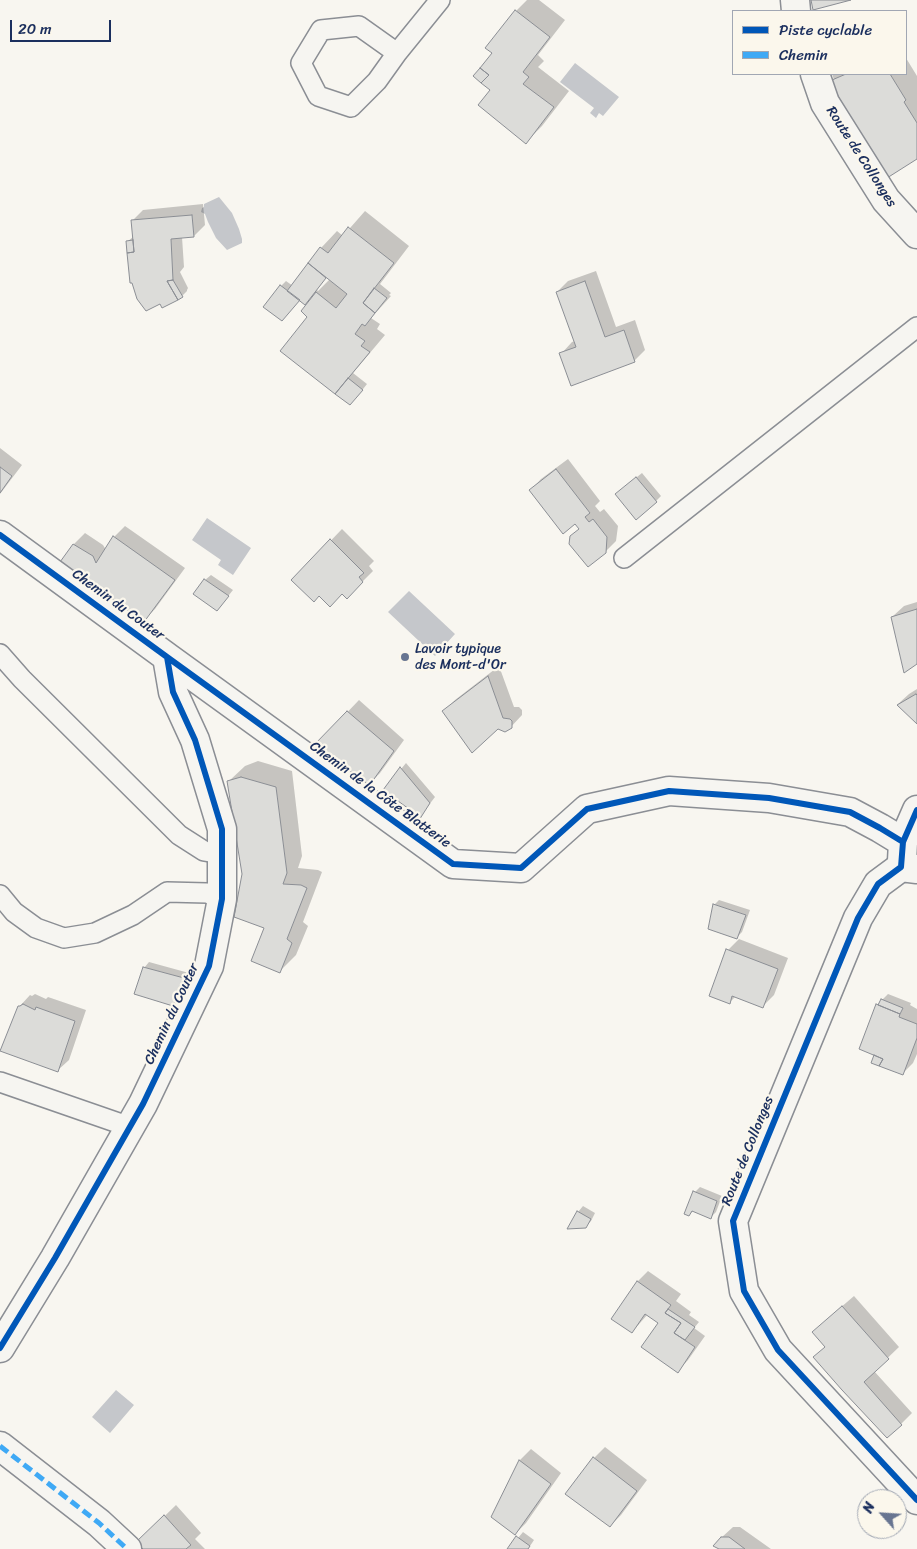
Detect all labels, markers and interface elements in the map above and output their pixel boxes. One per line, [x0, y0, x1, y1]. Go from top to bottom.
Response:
scale bar [12, 10, 114, 42]
legend [732, 10, 907, 75]
text: 20 m [18, 16, 52, 42]
text: Piste cyclable [779, 17, 872, 43]
text: Chemin [779, 42, 828, 68]
street label: Route de Collonges [822, 104, 900, 210]
street label: Chemin du Couter [69, 566, 167, 644]
place label: Lavoir typique des Mont-d'Or [415, 641, 506, 674]
marker: Lavoir typique des Mont-d'Or [399, 651, 411, 663]
street label: Chemin de la Côte Blatterie [306, 738, 454, 852]
street label: Chemin du Couter [141, 961, 203, 1067]
street label: Route de Collonges [718, 1094, 778, 1208]
north arrow [857, 1489, 907, 1539]
text: N [856, 1498, 882, 1517]

